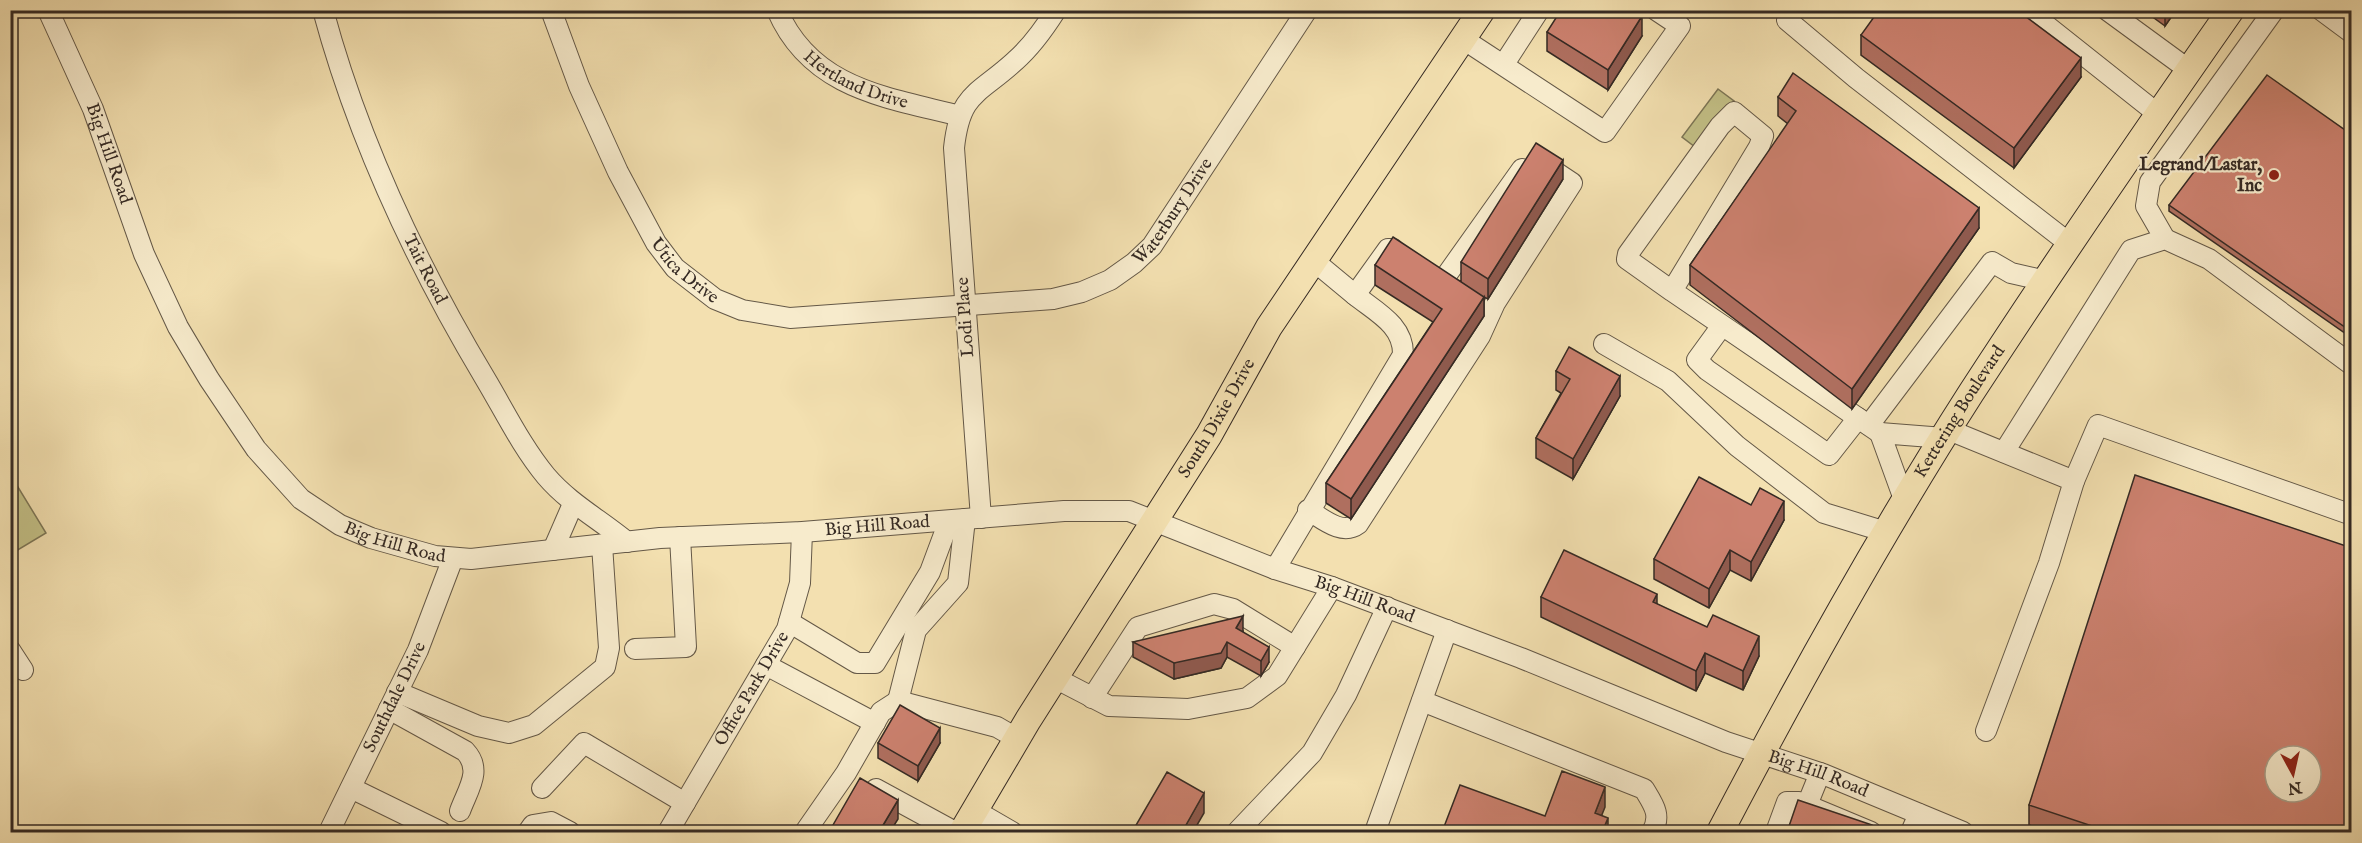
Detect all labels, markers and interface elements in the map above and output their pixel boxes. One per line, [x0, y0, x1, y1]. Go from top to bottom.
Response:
street label: Hertland Drive [798, 46, 910, 114]
street label: Big Hill Road [80, 100, 137, 207]
street label: Waterbury Drive [1128, 154, 1218, 270]
place label: Legrand/Lastar, Inc [2139, 154, 2262, 198]
marker: Legrand/Lastar, Inc [2267, 168, 2281, 182]
street label: Tait Road [398, 231, 452, 308]
street label: Utica Drive [645, 233, 723, 309]
street label: Lodi Place [952, 276, 980, 358]
street label: Kettering Boulevard [1909, 341, 2011, 482]
street label: South Dixie Drive [1173, 354, 1261, 483]
street label: Big Hill Road [824, 510, 931, 542]
street label: Big Hill Road [341, 516, 447, 568]
street label: Big Hill Road [1312, 571, 1418, 629]
street label: Office Park Drive [709, 627, 795, 750]
street label: Southdale Drive [358, 639, 431, 756]
north arrow [2263, 744, 2323, 804]
street label: Big Hill Road [1765, 745, 1872, 803]
text: N [2286, 776, 2304, 798]

